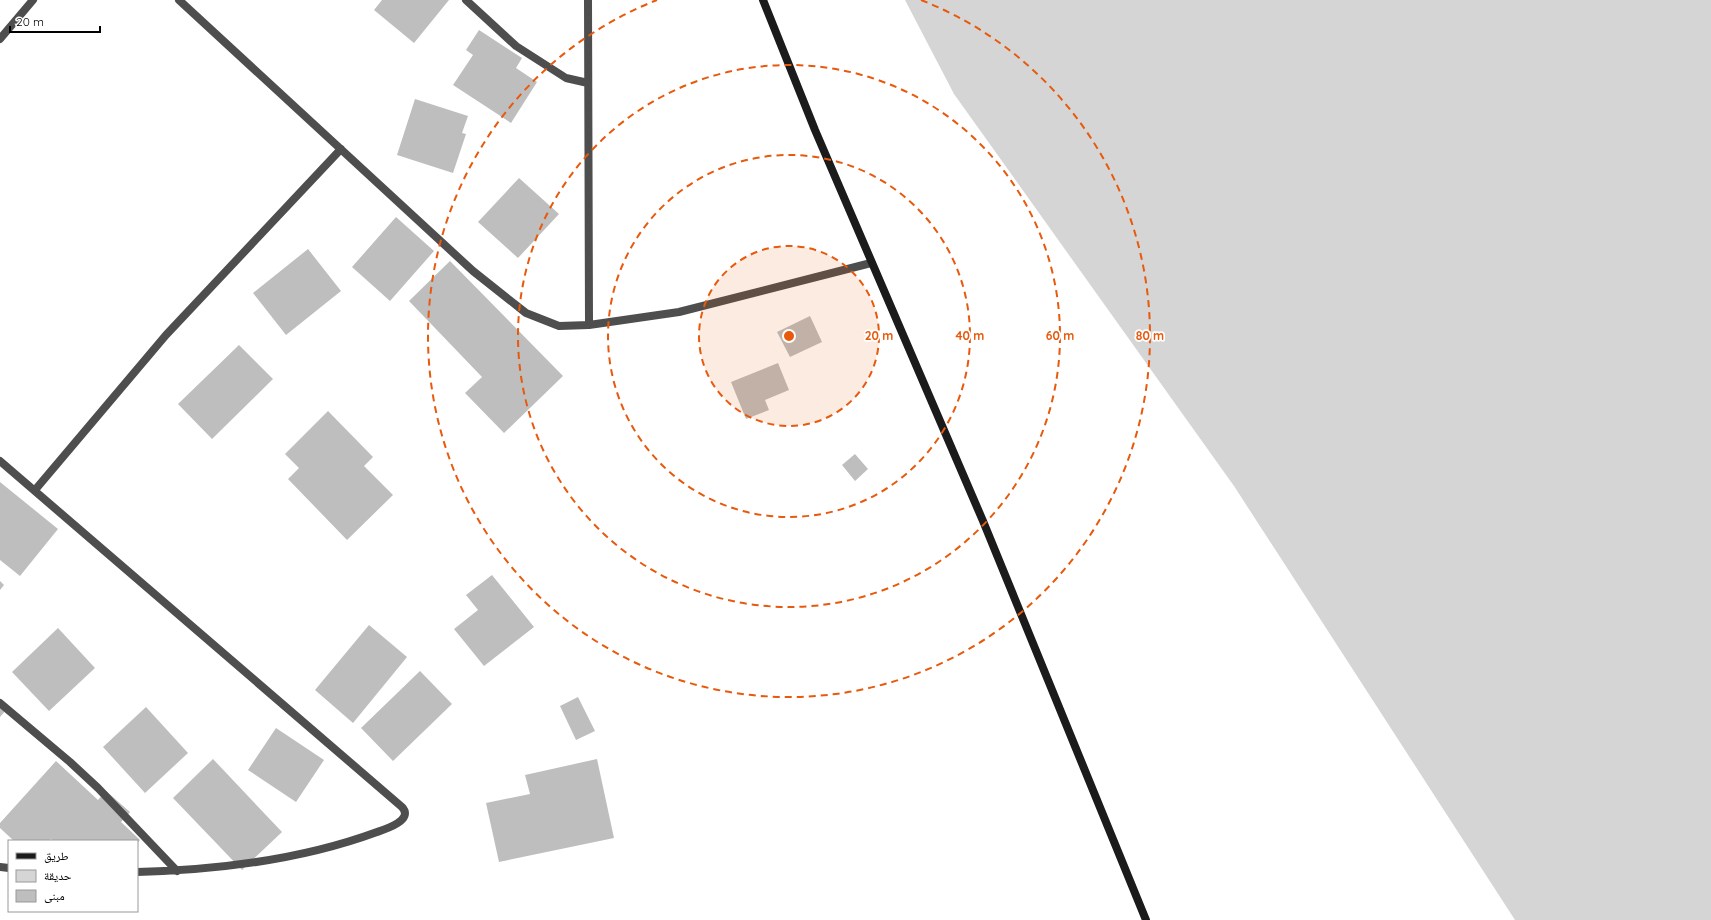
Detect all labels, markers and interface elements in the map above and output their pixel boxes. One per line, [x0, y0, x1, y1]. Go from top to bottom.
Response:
scale bar [10, 8, 100, 34]
text: 20 m [16, 14, 44, 29]
text: 20 m [865, 328, 893, 343]
text: 40 m [956, 328, 984, 343]
text: 60 m [1046, 328, 1074, 343]
text: 80 m [1136, 328, 1164, 343]
centre of rings [782, 329, 796, 343]
legend [8, 840, 138, 912]
text: طريق [44, 848, 69, 863]
text: حديقة [44, 868, 72, 883]
text: مبنى [44, 888, 65, 903]

